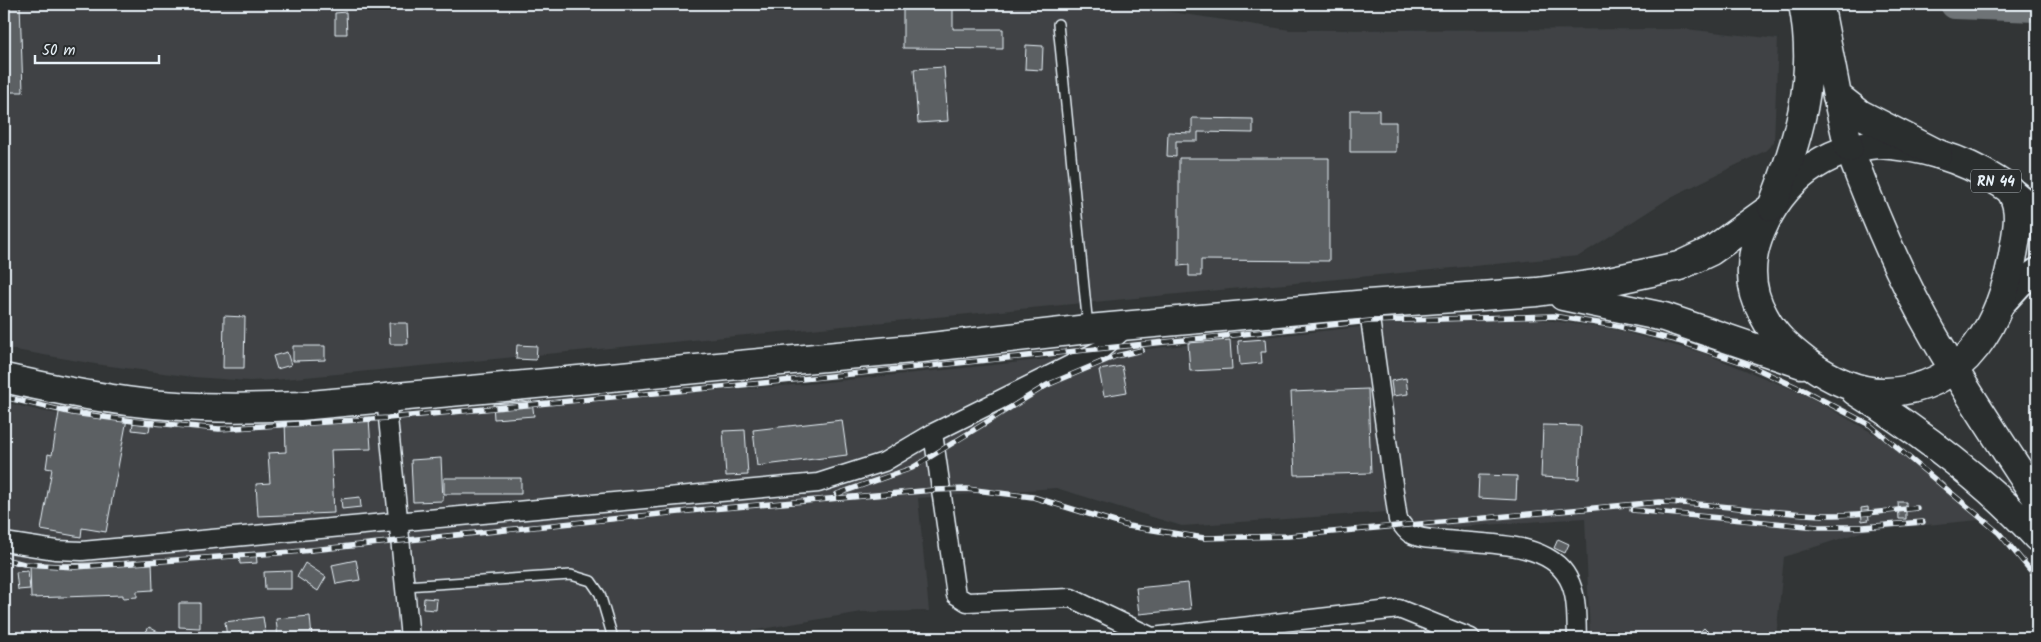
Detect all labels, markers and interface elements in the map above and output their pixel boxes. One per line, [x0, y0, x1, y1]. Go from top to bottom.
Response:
scale bar [35, 32, 159, 64]
text: 50 m [42, 39, 76, 63]
road number: RN 44 [1971, 170, 2021, 192]

